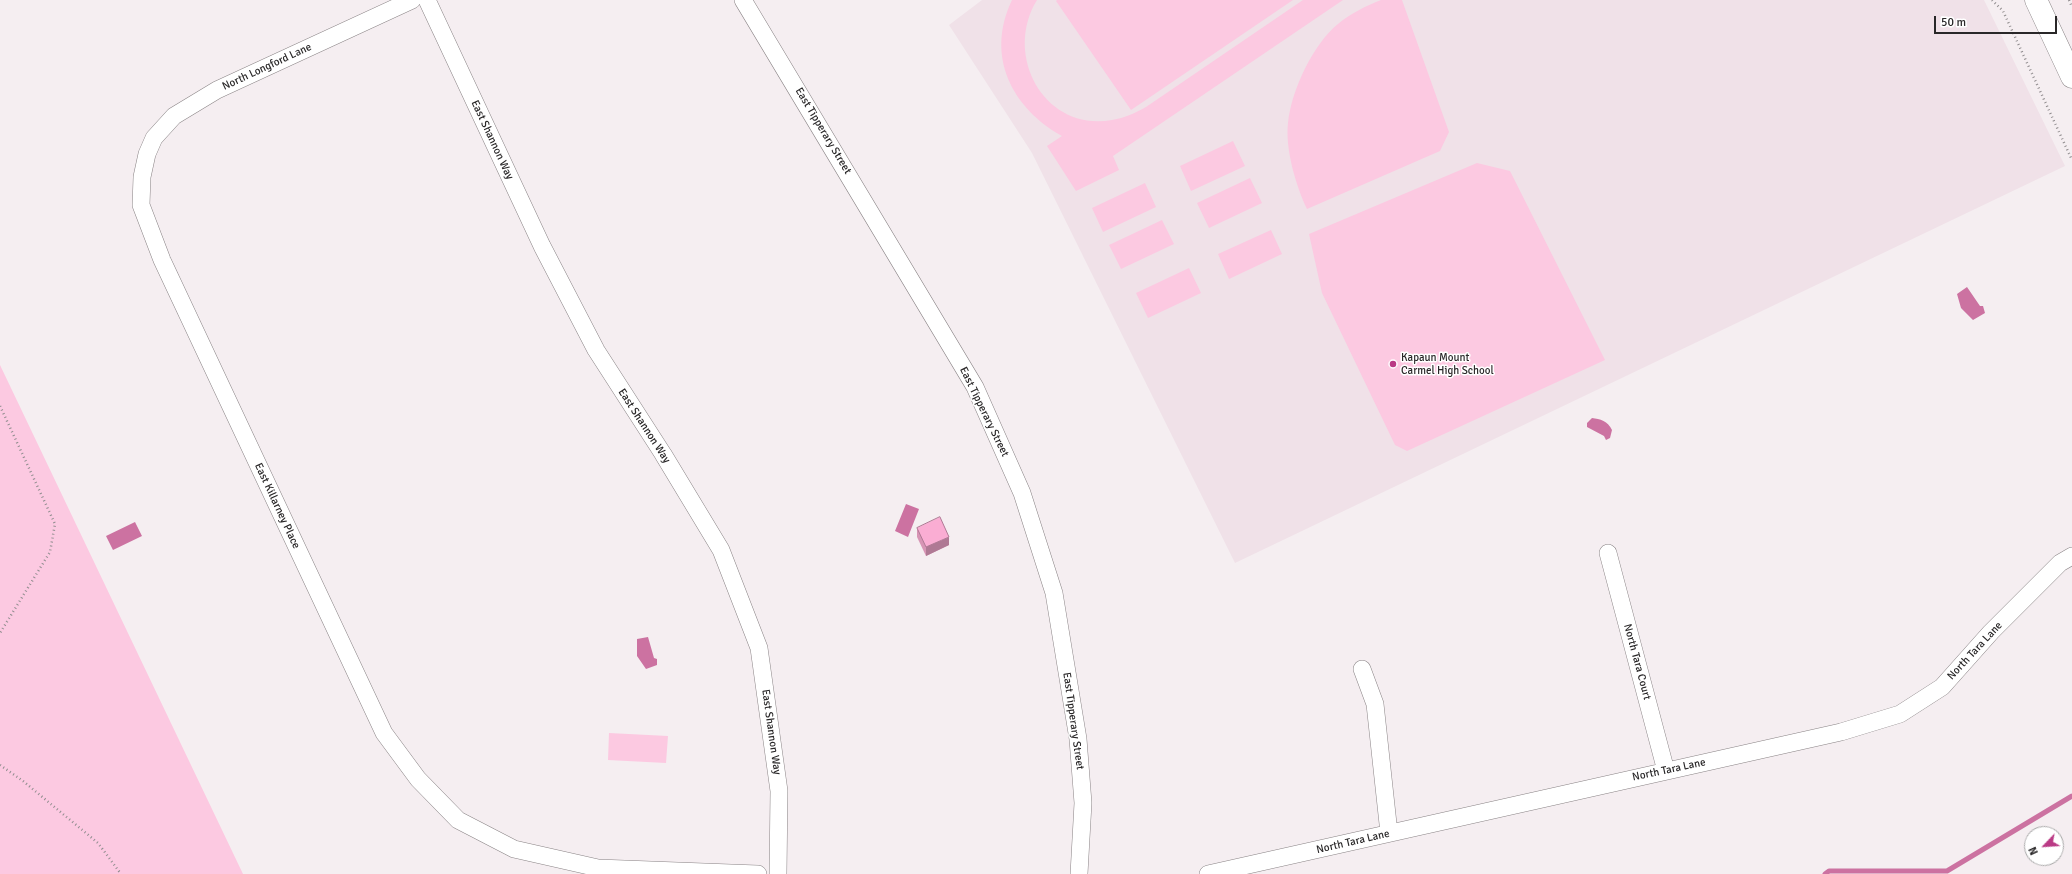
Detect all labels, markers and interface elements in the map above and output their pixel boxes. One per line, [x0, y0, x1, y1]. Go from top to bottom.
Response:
scale bar [1936, 8, 2059, 34]
text: 50 m [1941, 15, 1966, 30]
street label: North Longford Lane [220, 41, 314, 93]
street label: East Tipperary Street [792, 85, 854, 177]
street label: East Shannon Way [468, 98, 516, 182]
place label: Kapaun Mount Carmel High School [1401, 351, 1494, 377]
marker: Kapaun Mount Carmel High School [1388, 359, 1398, 369]
street label: East Tipperary Street [956, 365, 1012, 459]
street label: East Shannon Way [615, 386, 673, 466]
street label: East Killarney Place [251, 461, 303, 551]
street label: North Tara Lane [1945, 619, 2005, 683]
street label: North Tara Court [1620, 622, 1654, 702]
street label: East Tipperary Street [1060, 671, 1086, 771]
street label: East Shannon Way [758, 688, 784, 776]
street label: North Tara Lane [1631, 756, 1707, 784]
north arrow [2024, 826, 2064, 866]
street label: North Tara Lane [1315, 827, 1391, 857]
text: N [2026, 845, 2041, 857]

